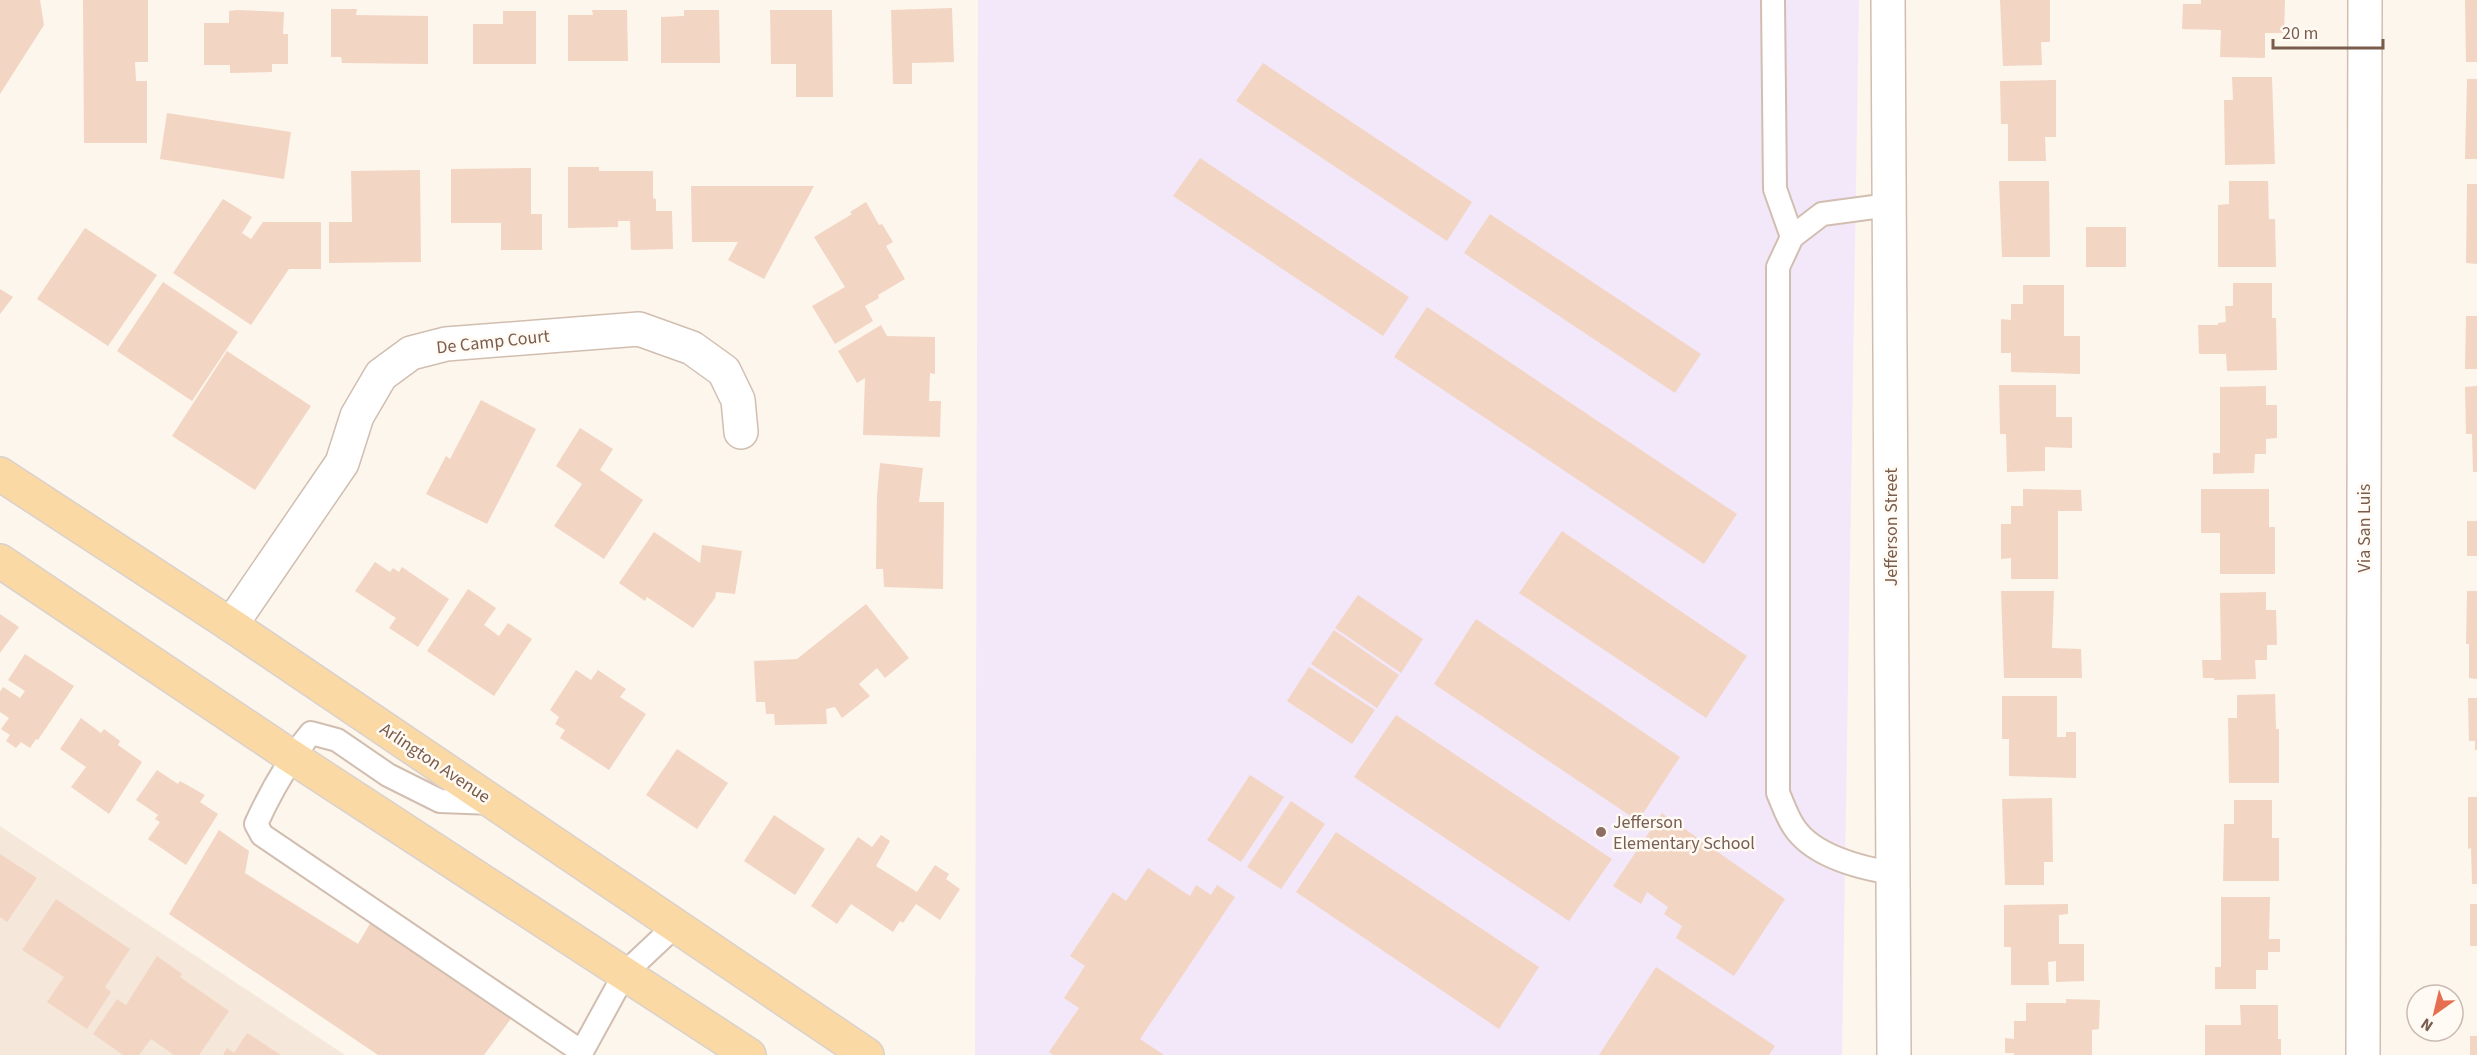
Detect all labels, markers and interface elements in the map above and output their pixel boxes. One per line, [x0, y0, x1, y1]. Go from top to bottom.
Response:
scale bar [2273, 12, 2382, 50]
text: 20 m [2282, 21, 2318, 46]
street label: De Camp Court [435, 324, 551, 360]
street label: Jefferson Street [1879, 468, 1904, 586]
street label: Via San Luis [2352, 484, 2377, 572]
street label: Arlington Avenue [375, 717, 495, 809]
place label: Jefferson Elementary School [1613, 810, 1755, 856]
marker: Jefferson Elementary School [1594, 825, 1608, 839]
north arrow [2405, 983, 2465, 1043]
text: N [2417, 1013, 2438, 1037]

